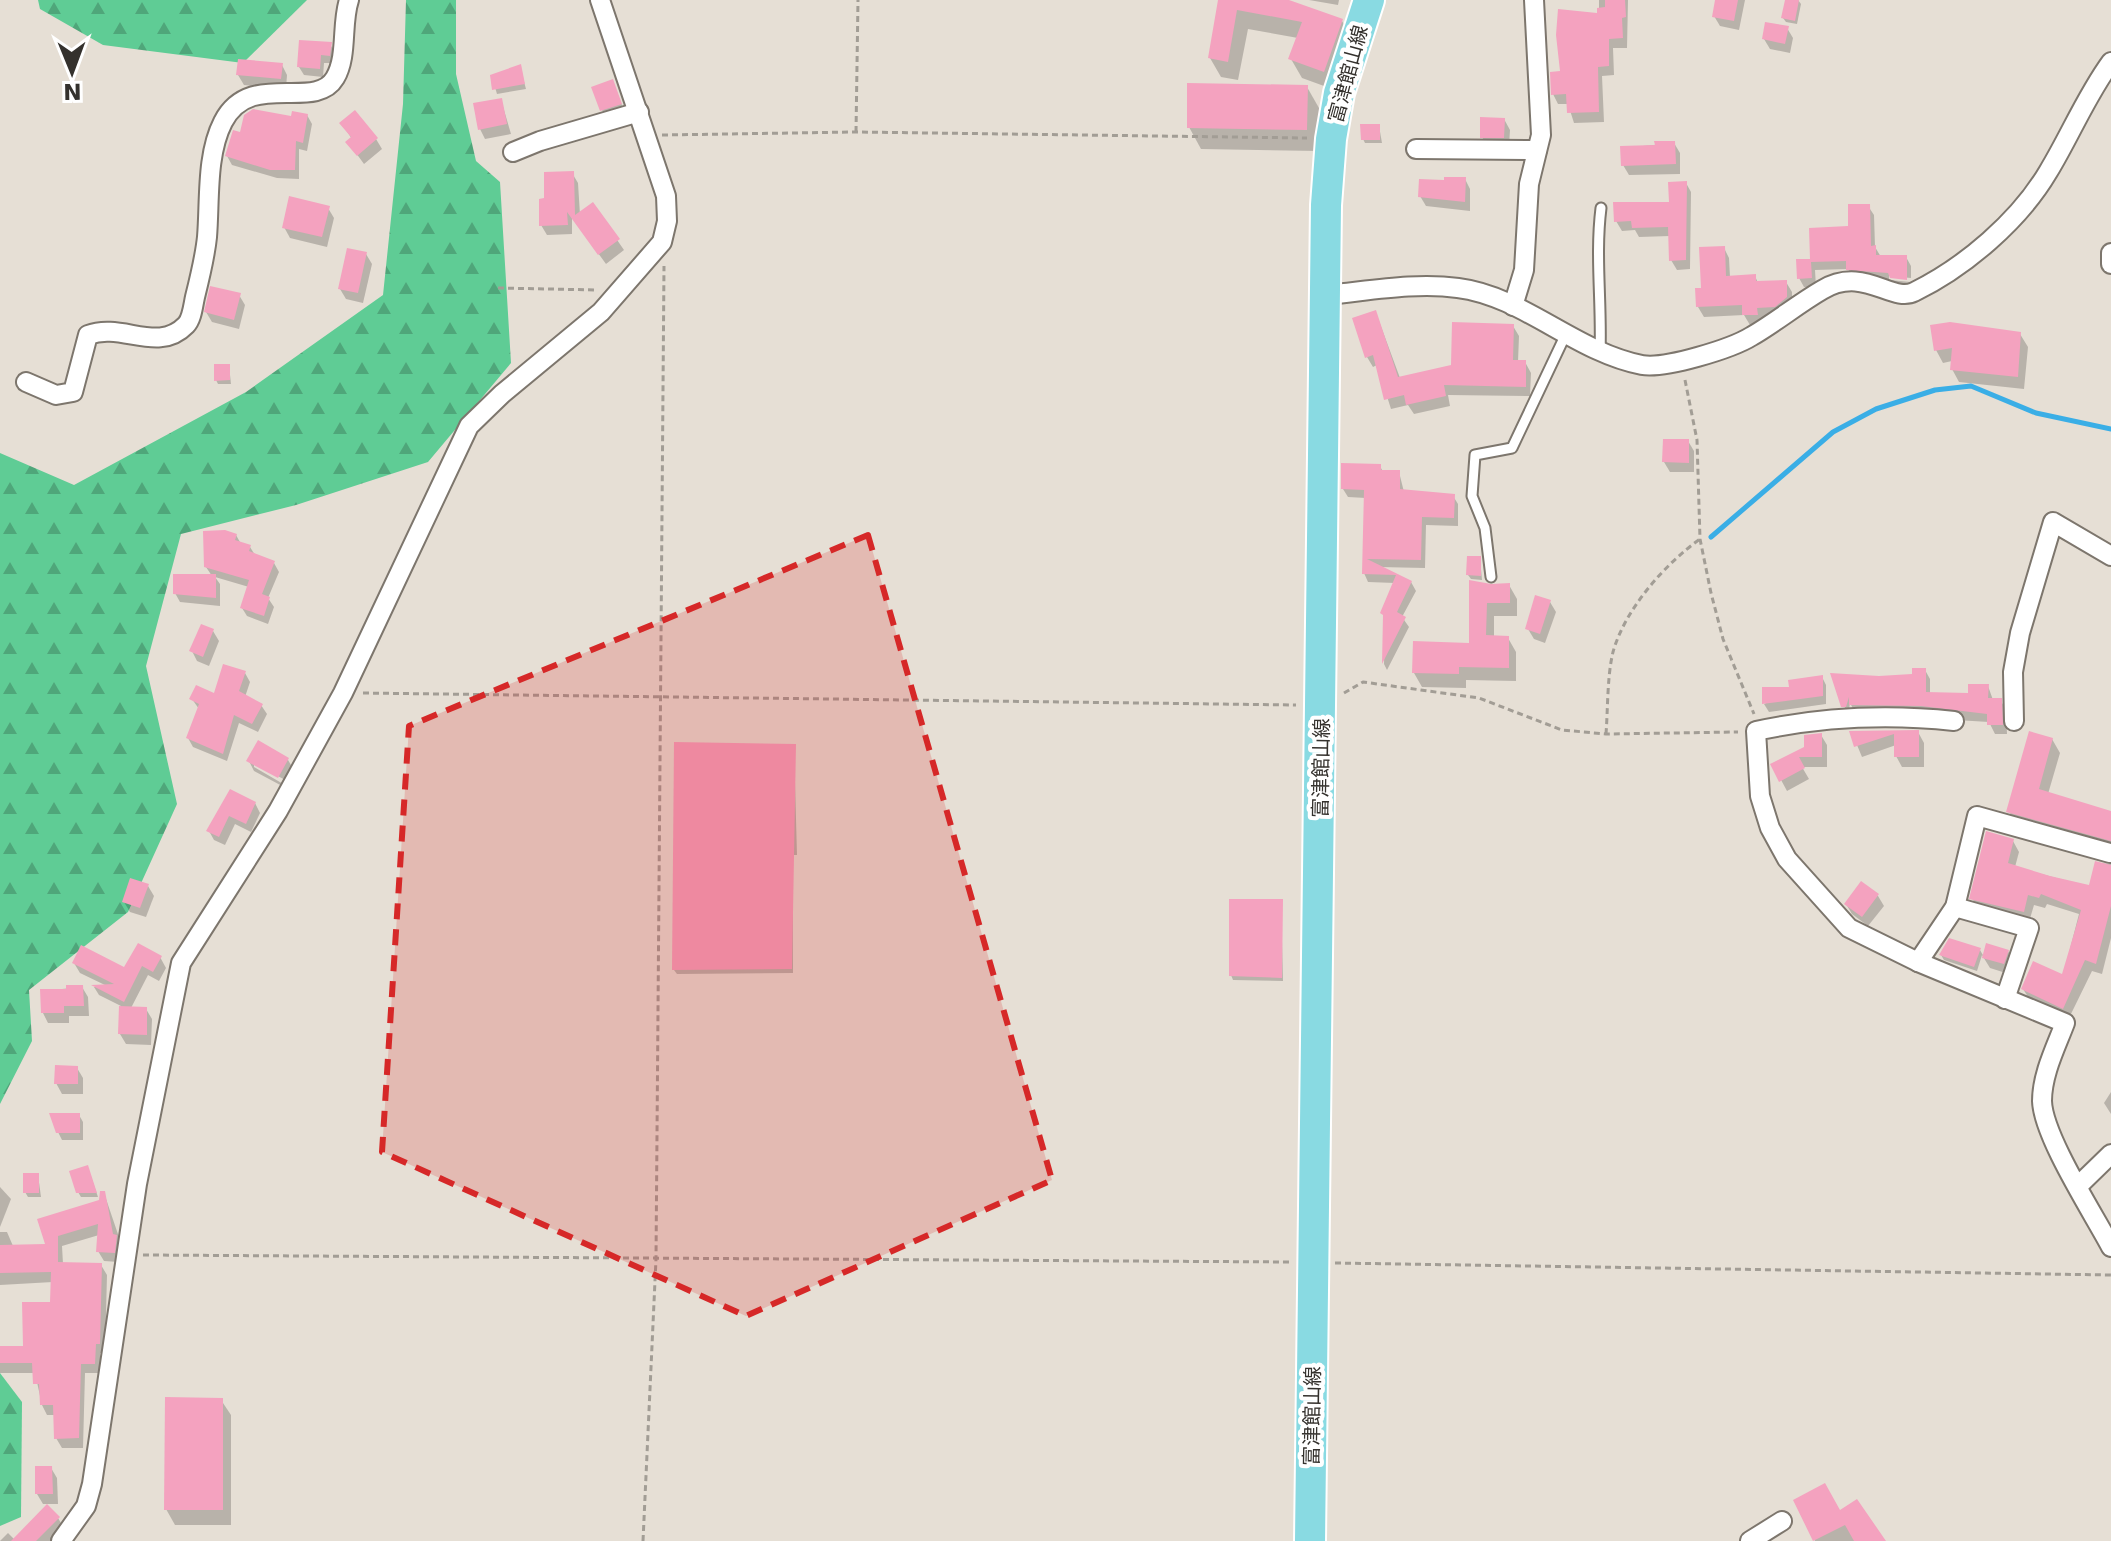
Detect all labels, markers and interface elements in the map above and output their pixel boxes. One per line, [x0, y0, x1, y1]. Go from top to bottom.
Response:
street label: 富津館山線 [1323, 23, 1373, 125]
north arrow [32, 32, 112, 112]
text: N [63, 79, 82, 104]
street label: 富津館山線 [1308, 718, 1334, 818]
street label: 富津館山線 [1299, 1366, 1325, 1466]

